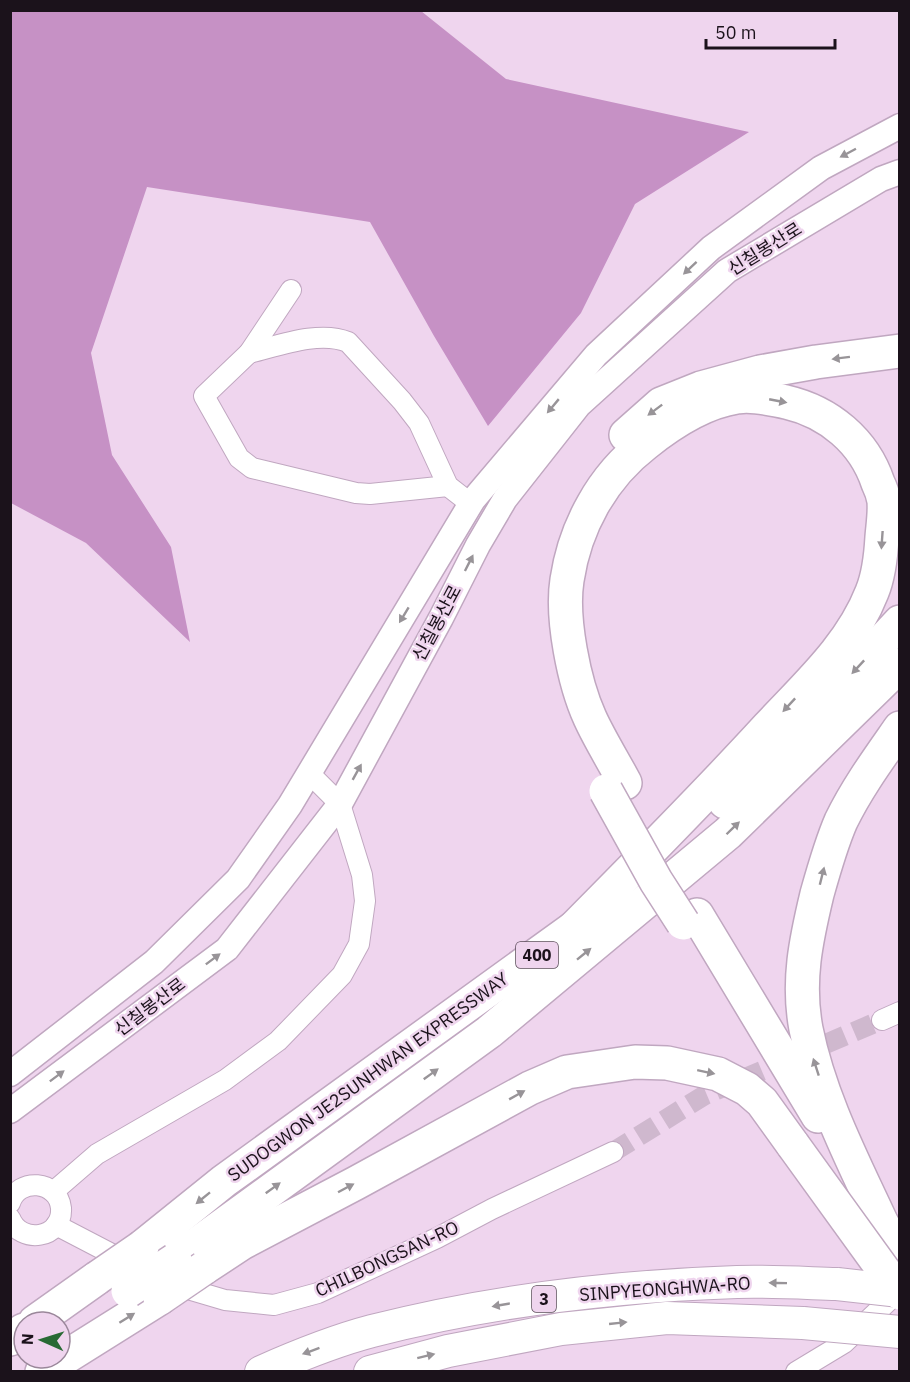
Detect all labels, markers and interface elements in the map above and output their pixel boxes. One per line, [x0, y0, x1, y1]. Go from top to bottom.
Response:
scale bar [706, 12, 835, 50]
text: 50 m [715, 21, 757, 44]
one-way arrow [839, 148, 856, 158]
street label: 신칠봉산로 [724, 217, 806, 280]
one-way arrow [684, 260, 698, 274]
one-way arrow [832, 354, 851, 363]
one-way arrow [768, 397, 787, 406]
one-way arrow [547, 398, 560, 413]
one-way arrow [647, 404, 663, 416]
one-way arrow [877, 530, 887, 549]
one-way arrow [464, 554, 474, 571]
street label: 신칠봉산로 [407, 581, 466, 665]
one-way arrow [399, 607, 409, 624]
one-way arrow [851, 659, 865, 674]
one-way arrow [782, 698, 796, 713]
one-way arrow [352, 763, 362, 780]
one-way arrow [726, 821, 741, 835]
one-way arrow [818, 866, 827, 884]
road number: 400 [516, 942, 558, 968]
one-way arrow [577, 948, 592, 960]
one-way arrow [205, 953, 221, 965]
street label: SUDOGWON JE2SUNHWAN EXPRESSWAY [223, 967, 513, 1186]
street label: 신칠봉산로 [110, 972, 190, 1041]
one-way arrow [811, 1058, 820, 1076]
one-way arrow [696, 1067, 715, 1077]
one-way arrow [423, 1069, 439, 1080]
one-way arrow [49, 1070, 65, 1082]
one-way arrow [509, 1090, 526, 1100]
one-way arrow [266, 1183, 281, 1195]
one-way arrow [338, 1184, 355, 1193]
one-way arrow [195, 1192, 210, 1204]
street label: CHILBONGSAN-RO [311, 1215, 462, 1302]
street label: SINPYEONGHWA-RO [579, 1271, 751, 1306]
one-way arrow [769, 1278, 788, 1288]
road number: 3 [532, 1286, 556, 1312]
one-way arrow [491, 1301, 510, 1310]
north arrow [12, 1310, 72, 1370]
one-way arrow [119, 1313, 136, 1324]
one-way arrow [609, 1318, 628, 1328]
text: N [17, 1333, 37, 1346]
one-way arrow [302, 1346, 320, 1356]
one-way arrow [417, 1351, 435, 1361]

